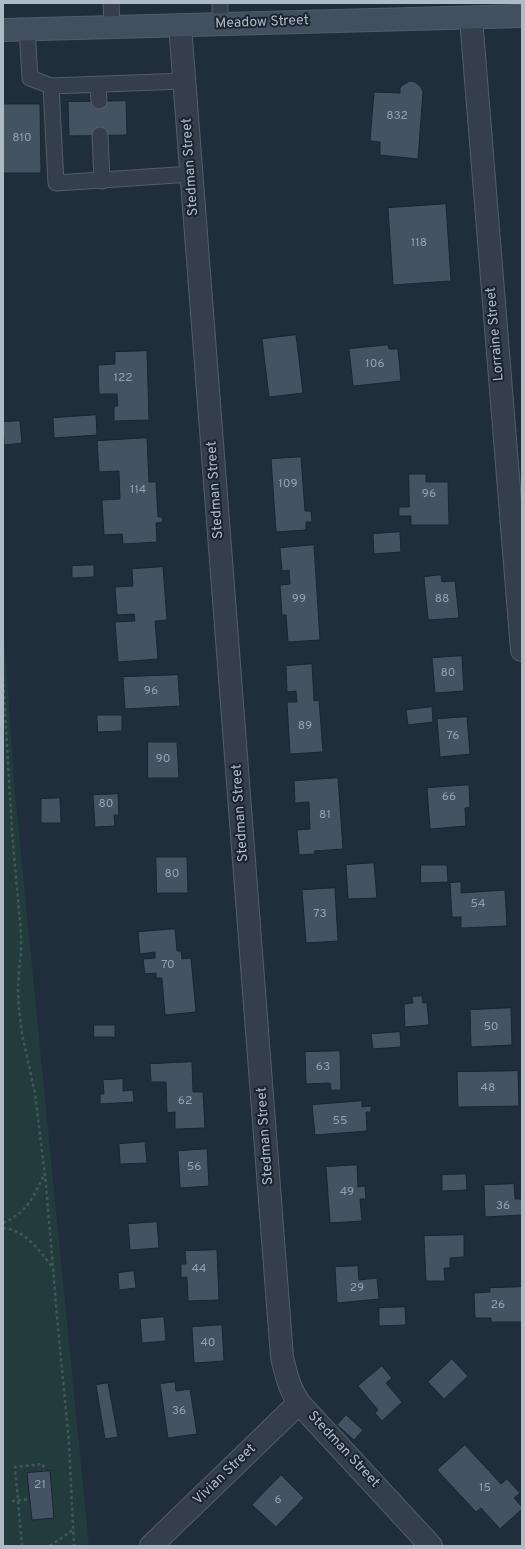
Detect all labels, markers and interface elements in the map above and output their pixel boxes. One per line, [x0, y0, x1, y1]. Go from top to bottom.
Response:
street label: Meadow Street [215, 13, 309, 33]
house number: 832 [386, 110, 408, 124]
street label: Stedman Street [179, 117, 203, 217]
house number: 810 [12, 132, 32, 146]
house number: 118 [411, 237, 427, 251]
street label: Lorraine Street [484, 286, 508, 382]
house number: 106 [365, 358, 385, 372]
house number: 122 [113, 372, 133, 386]
street label: Stedman Street [204, 440, 228, 540]
house number: 109 [278, 478, 298, 492]
house number: 114 [130, 484, 146, 498]
house number: 96 [422, 488, 436, 502]
house number: 99 [292, 593, 306, 607]
house number: 88 [435, 593, 449, 607]
house number: 80 [441, 667, 455, 681]
house number: 96 [144, 685, 158, 699]
house number: 89 [298, 720, 312, 734]
house number: 76 [447, 730, 459, 744]
house number: 90 [156, 753, 170, 767]
street label: Stedman Street [229, 763, 253, 863]
house number: 66 [442, 791, 456, 805]
house number: 80 [99, 798, 113, 812]
house number: 81 [319, 809, 331, 823]
house number: 80 [165, 868, 179, 882]
house number: 54 [470, 898, 486, 912]
house number: 73 [313, 908, 327, 922]
house number: 70 [161, 959, 175, 973]
house number: 50 [483, 1021, 499, 1035]
house number: 63 [316, 1061, 330, 1075]
house number: 48 [481, 1082, 495, 1096]
street label: Stedman Street [254, 1086, 278, 1186]
house number: 62 [178, 1095, 192, 1109]
house number: 55 [333, 1115, 347, 1129]
house number: 56 [187, 1161, 201, 1175]
house number: 49 [340, 1186, 354, 1200]
house number: 36 [496, 1200, 510, 1214]
house number: 44 [192, 1263, 206, 1277]
house number: 29 [350, 1282, 364, 1296]
house number: 26 [491, 1299, 505, 1313]
house number: 40 [200, 1337, 216, 1351]
house number: 36 [172, 1405, 186, 1419]
street label: Stedman Street [303, 1408, 383, 1492]
street label: Vivian Street [190, 1441, 260, 1509]
house number: 21 [34, 1479, 46, 1493]
house number: 15 [479, 1482, 491, 1496]
house number: 6 [274, 1494, 282, 1508]

